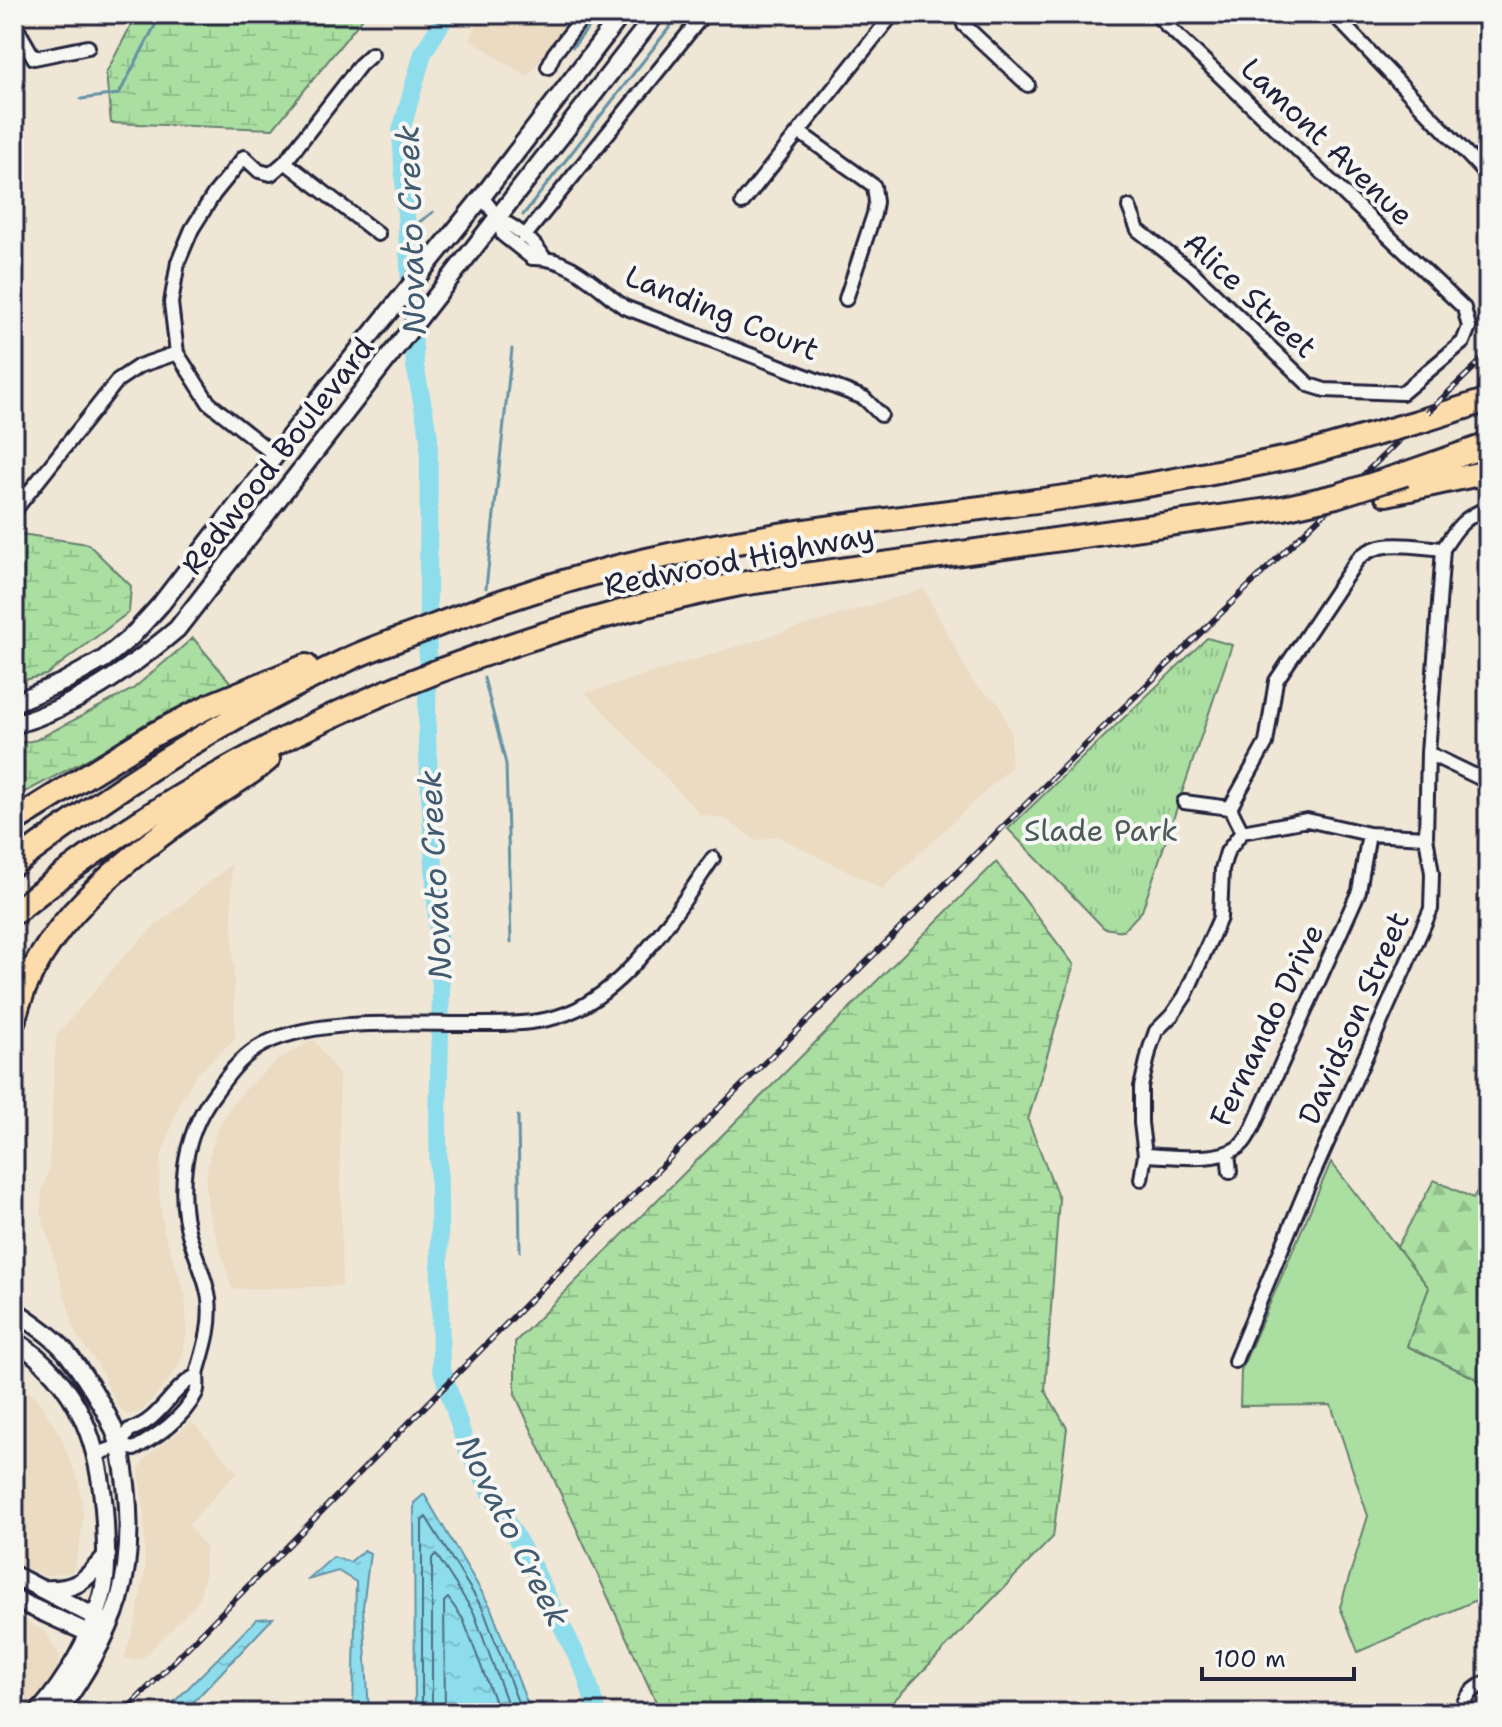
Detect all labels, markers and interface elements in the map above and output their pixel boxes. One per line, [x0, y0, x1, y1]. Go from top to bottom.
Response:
street label: Lamont Avenue [1232, 48, 1423, 235]
water label: Novato Creek [385, 124, 436, 336]
street label: Alice Street [1175, 222, 1326, 367]
street label: Landing Court [619, 255, 825, 370]
street label: Redwood Boulevard [172, 328, 383, 583]
street label: Redwood Highway [601, 513, 877, 606]
water label: Novato Creek [408, 769, 461, 981]
park label: Slade Park [1024, 810, 1178, 851]
street label: Davidson Street [1288, 905, 1419, 1131]
street label: Fernando Drive [1200, 917, 1333, 1133]
water label: Novato Creek [447, 1427, 580, 1634]
scale bar [1202, 1631, 1354, 1681]
text: 100 m [1214, 1643, 1286, 1675]

